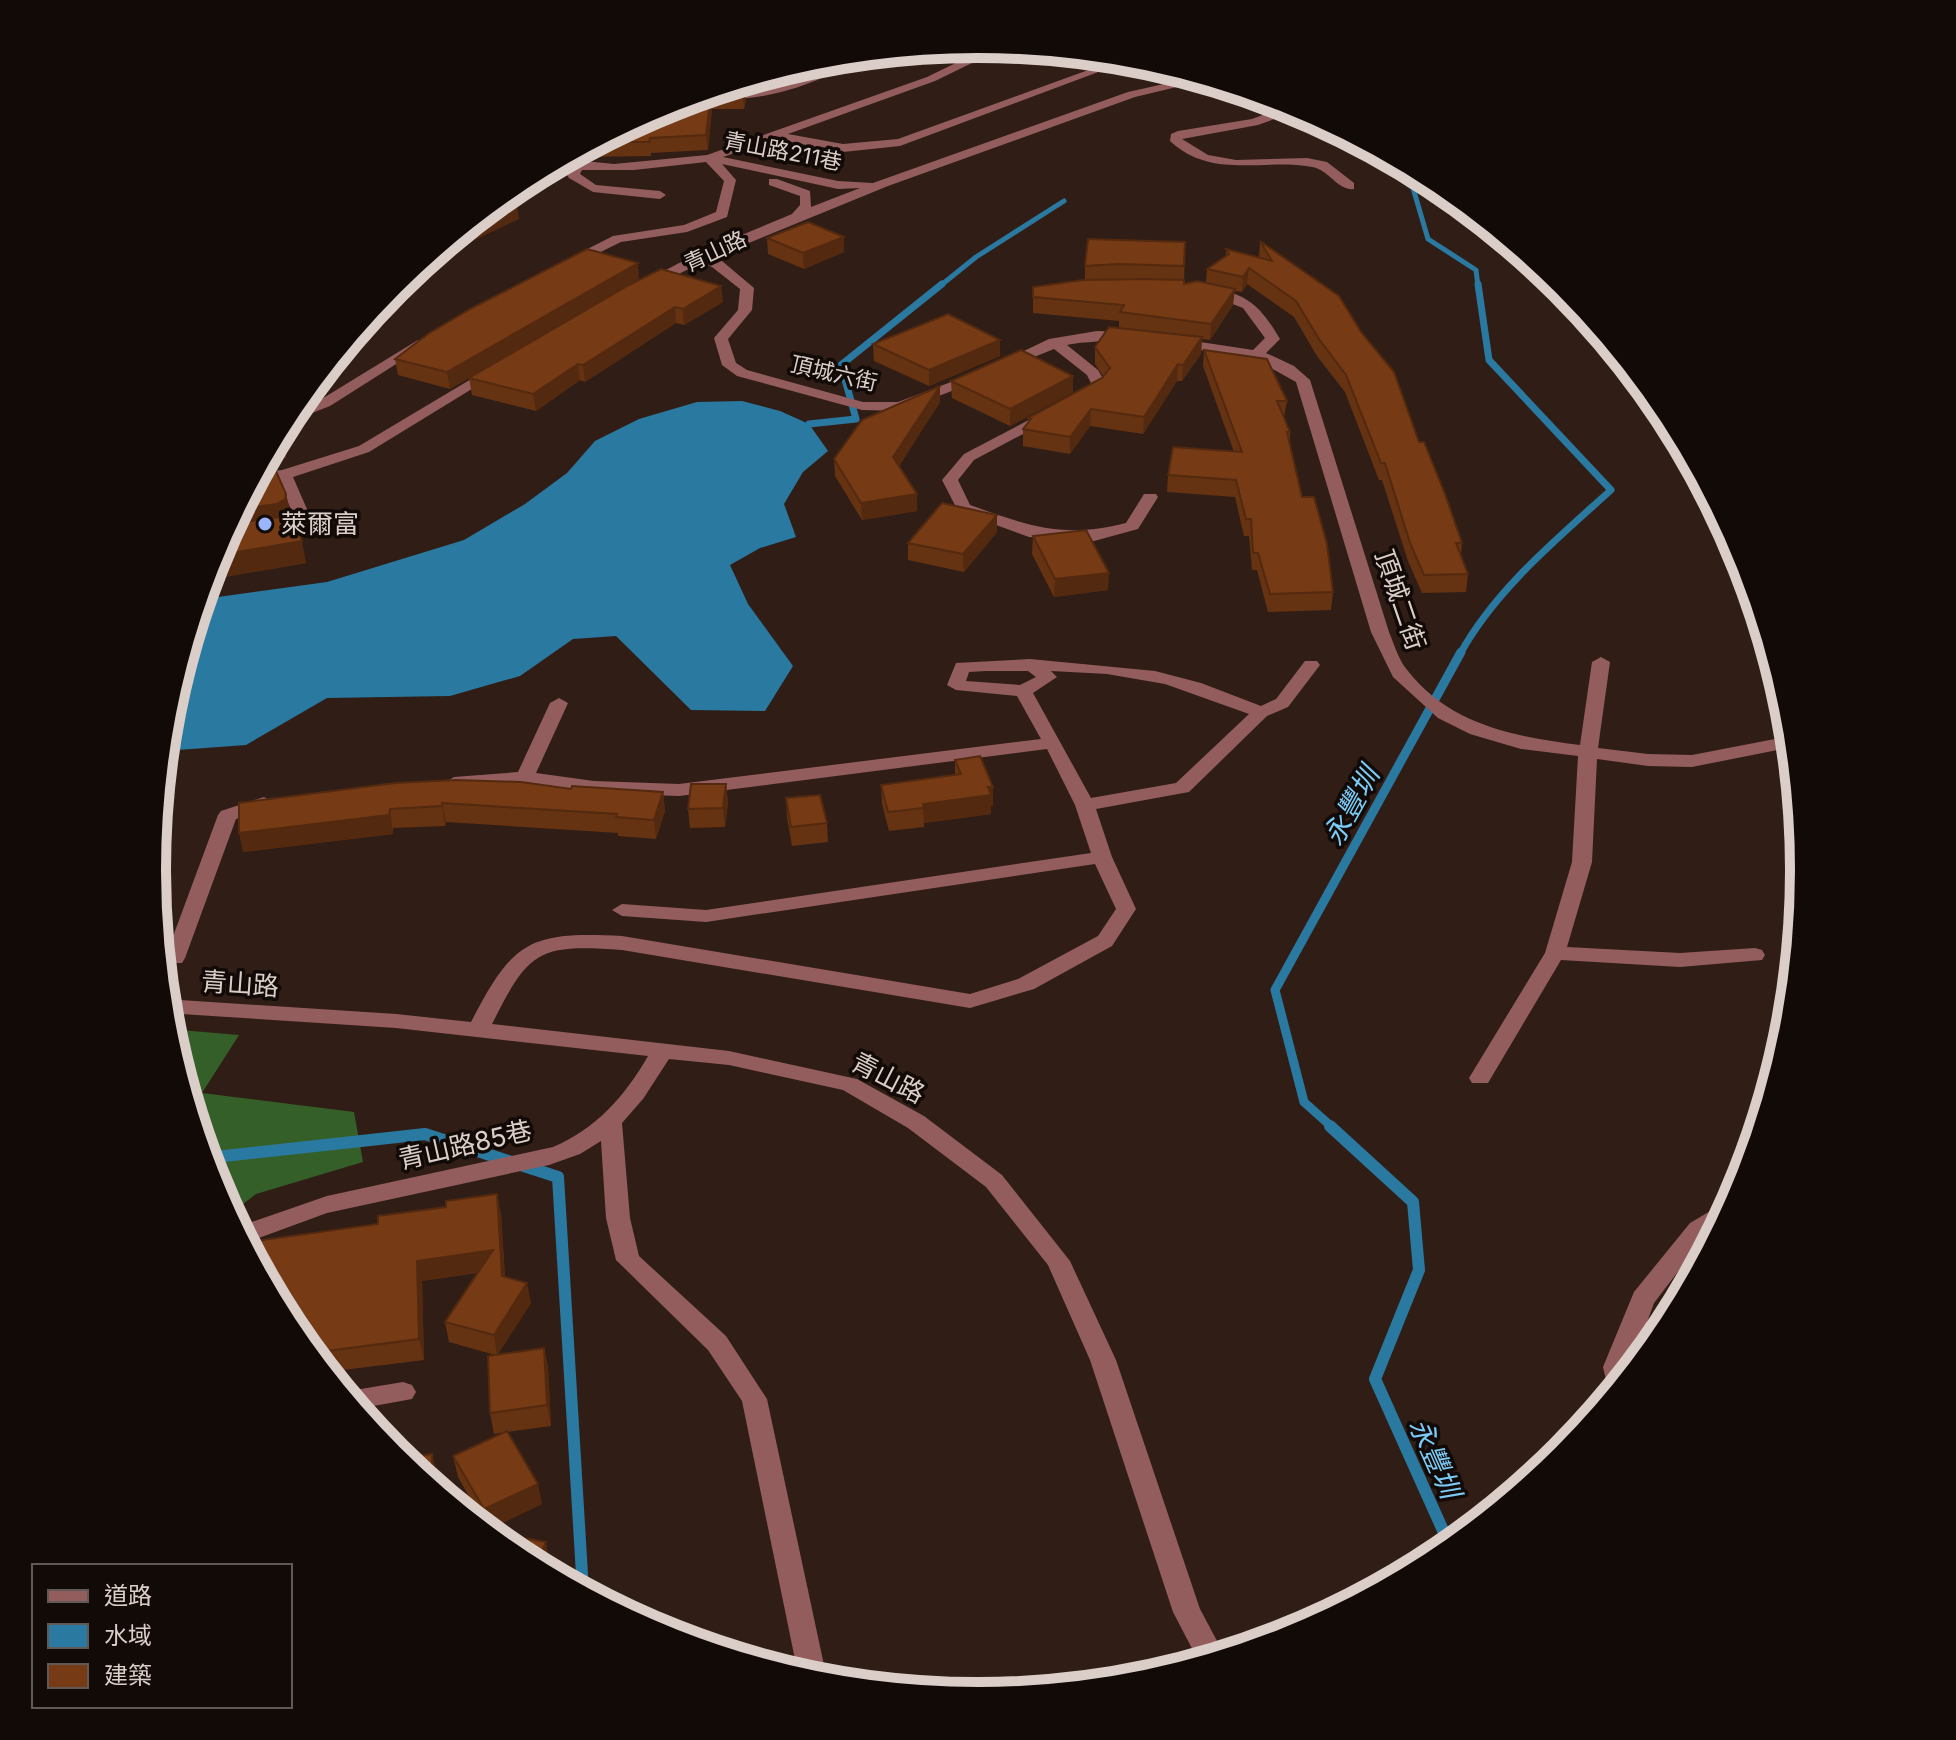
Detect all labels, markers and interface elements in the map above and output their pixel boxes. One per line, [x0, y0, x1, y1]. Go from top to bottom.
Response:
street label: 青山路211巷 [722, 127, 844, 175]
street label: 青山路 [680, 225, 750, 277]
street label: 頂城六街 [788, 350, 880, 396]
place label: 萊爾富 [281, 508, 359, 539]
marker: 萊爾富 [256, 515, 274, 533]
street label: 頂城二街 [1369, 546, 1432, 654]
water label: 永豐圳 [1316, 758, 1388, 851]
street label: 青山路 [200, 965, 280, 1002]
street label: 青山路 [846, 1046, 930, 1109]
street label: 青山路85巷 [395, 1114, 535, 1175]
water label: 永豐圳 [1402, 1413, 1469, 1507]
legend [32, 1564, 292, 1708]
text: 道路 [104, 1581, 152, 1610]
text: 水域 [104, 1621, 152, 1650]
text: 建築 [104, 1661, 152, 1690]

